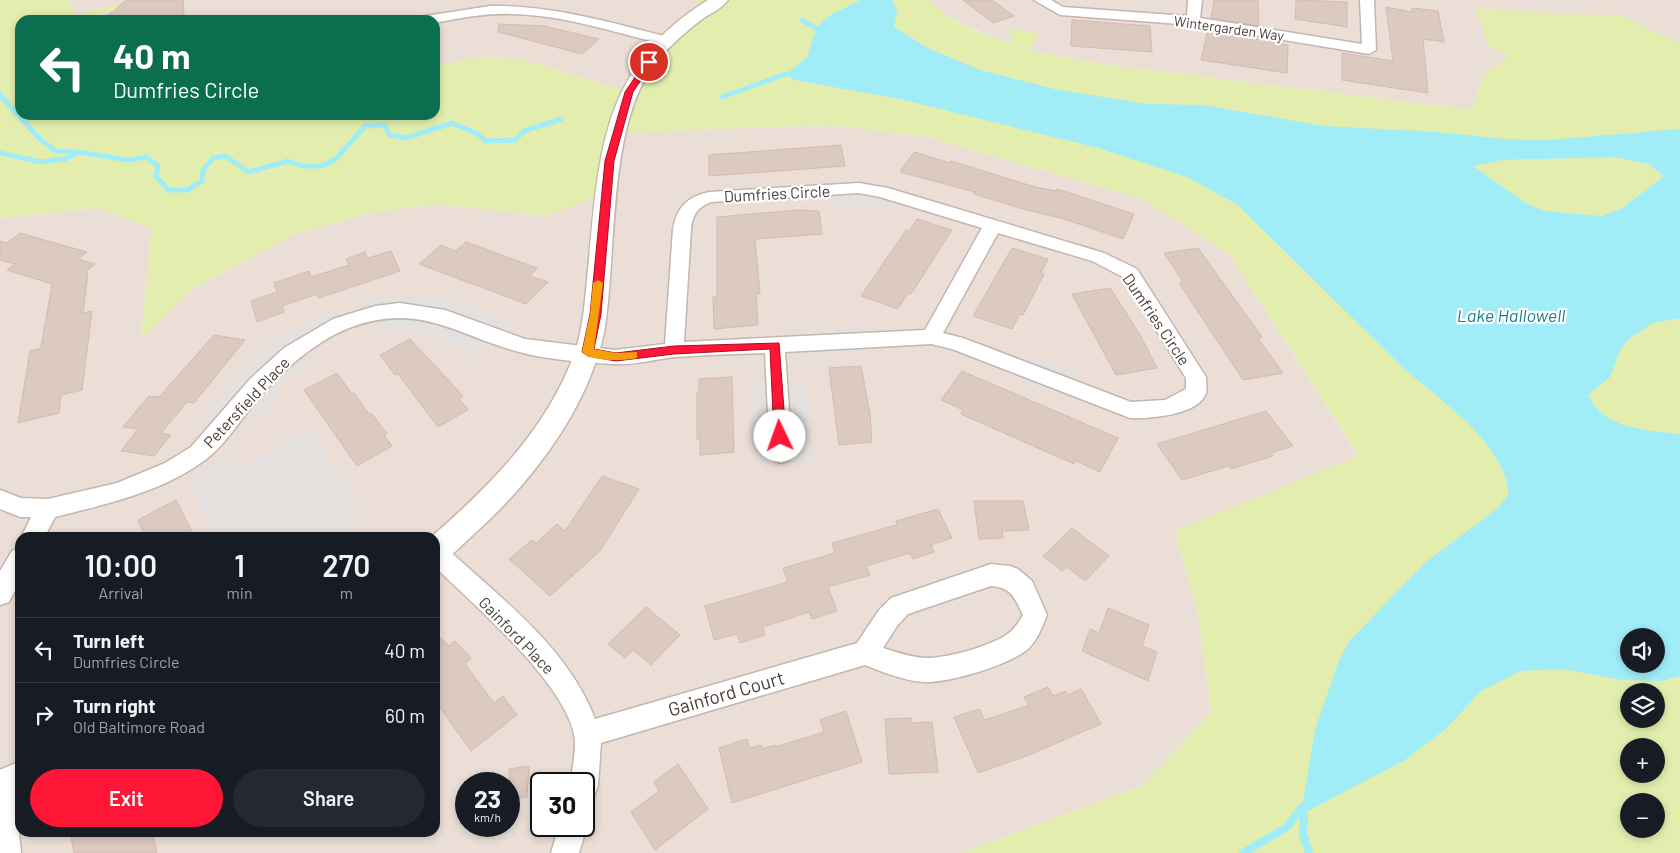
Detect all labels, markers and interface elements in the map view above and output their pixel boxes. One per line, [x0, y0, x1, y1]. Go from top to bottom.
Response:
street label: Wintergarden Way [1173, 12, 1286, 44]
text: 40 m [113, 34, 190, 76]
icon: left [30, 35, 95, 100]
pin [628, 41, 670, 83]
icon: arrive [635, 48, 663, 76]
text: Dumfries Circle [113, 76, 259, 102]
street label: Dumfries Circle [723, 181, 831, 205]
street label: Dumfries Circle [1119, 270, 1195, 368]
water label: Lake Hallowell [1457, 304, 1565, 326]
street label: Petersfield Place [199, 353, 293, 451]
position arrow [753, 409, 805, 461]
text: 10:00 [85, 547, 157, 583]
text: 1 [234, 547, 245, 583]
text: 270 [322, 547, 370, 583]
text: Arrival [98, 583, 143, 602]
text: min [227, 583, 253, 602]
text: m [340, 583, 353, 602]
street label: Gainford Place [475, 592, 559, 678]
map controls [1620, 628, 1665, 838]
button: sound [1620, 628, 1665, 673]
text: Turn left [73, 629, 144, 652]
icon: left [30, 636, 58, 664]
text: 40 m [384, 639, 425, 662]
text: Dumfries Circle [73, 652, 179, 671]
street label: Gainford Court [665, 665, 787, 721]
button: layers [1620, 683, 1665, 728]
text: Turn right [73, 694, 155, 717]
icon: right [30, 701, 58, 729]
text: 60 m [385, 704, 425, 727]
text: Old Baltimore Road [73, 717, 205, 736]
button: + [1620, 738, 1665, 783]
button: Exit [30, 769, 223, 827]
button: Share [233, 769, 425, 827]
speed limit sign: 30 [530, 772, 595, 837]
text: 23 [474, 783, 501, 813]
button: − [1620, 793, 1665, 838]
text: km/h [474, 810, 501, 824]

